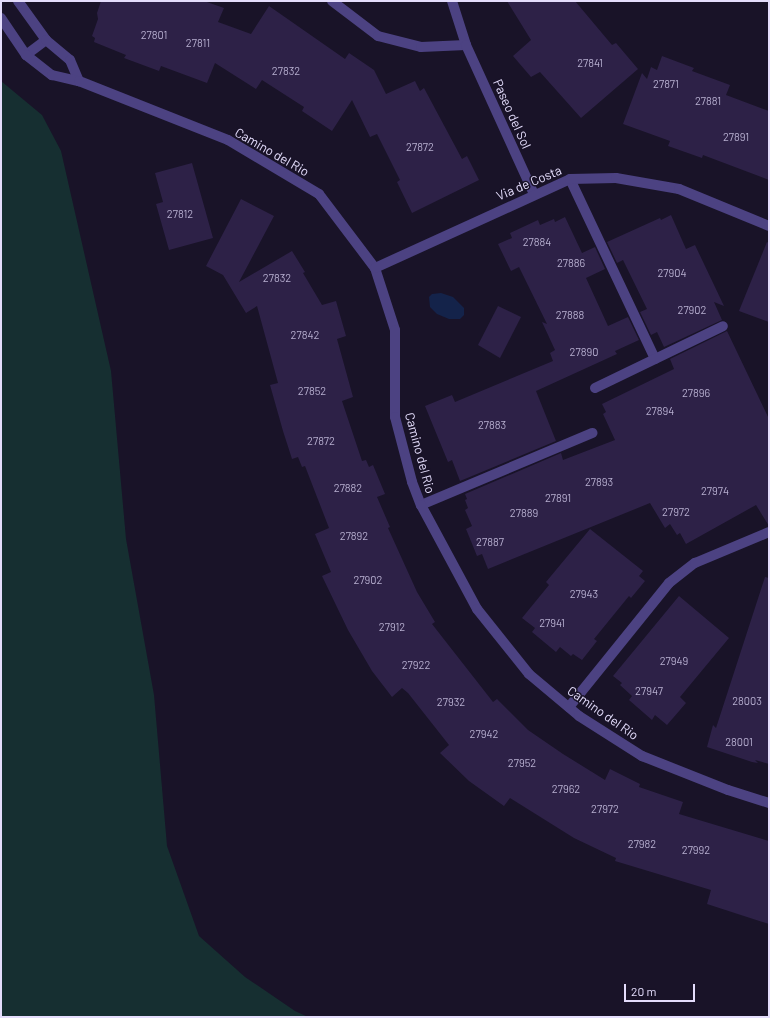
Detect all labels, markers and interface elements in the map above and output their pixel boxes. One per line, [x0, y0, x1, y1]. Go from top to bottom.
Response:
house number: 27801 [141, 28, 167, 42]
house number: 27811 [186, 36, 210, 50]
house number: 27841 [577, 56, 603, 70]
house number: 27832 [272, 64, 300, 78]
street label: Paseo del Sol [490, 77, 534, 151]
house number: 27871 [653, 77, 679, 91]
house number: 27881 [695, 94, 721, 108]
street label: Camino del Rio [232, 124, 312, 180]
house number: 27891 [723, 130, 749, 144]
house number: 27872 [406, 140, 434, 154]
street label: Via de Costa [494, 162, 564, 204]
house number: 27812 [167, 207, 193, 221]
house number: 27884 [523, 235, 551, 249]
house number: 27886 [557, 256, 585, 270]
house number: 27904 [657, 266, 687, 280]
house number: 27832 [263, 271, 291, 285]
house number: 27902 [678, 303, 706, 317]
house number: 27888 [556, 308, 584, 322]
house number: 27842 [291, 328, 319, 342]
house number: 27890 [570, 345, 598, 359]
house number: 27852 [298, 384, 326, 398]
house number: 27896 [682, 386, 710, 400]
house number: 27894 [646, 404, 674, 418]
street label: Camino del Rio [402, 411, 438, 495]
house number: 27883 [478, 418, 506, 432]
house number: 27872 [307, 434, 335, 448]
house number: 27893 [585, 475, 613, 489]
house number: 27882 [334, 481, 362, 495]
house number: 27974 [701, 484, 729, 498]
house number: 27891 [545, 491, 571, 505]
house number: 27972 [662, 505, 690, 519]
house number: 27889 [510, 506, 538, 520]
house number: 27892 [340, 529, 368, 543]
house number: 27887 [476, 535, 504, 549]
house number: 27902 [354, 573, 382, 587]
house number: 27943 [570, 587, 598, 601]
house number: 27941 [539, 616, 565, 630]
house number: 27912 [379, 620, 405, 634]
house number: 27949 [660, 654, 688, 668]
house number: 27922 [402, 658, 430, 672]
street label: Camino del Rio [564, 683, 642, 743]
house number: 27947 [635, 684, 663, 698]
house number: 28003 [732, 694, 762, 708]
house number: 27932 [437, 695, 465, 709]
house number: 27942 [470, 727, 498, 741]
house number: 28001 [725, 735, 753, 749]
house number: 27952 [508, 756, 536, 770]
house number: 27962 [552, 782, 580, 796]
house number: 27972 [591, 802, 619, 816]
house number: 27982 [628, 837, 656, 851]
house number: 27992 [682, 843, 710, 857]
scale bar [626, 976, 697, 1002]
text: 20 m [631, 984, 657, 998]

